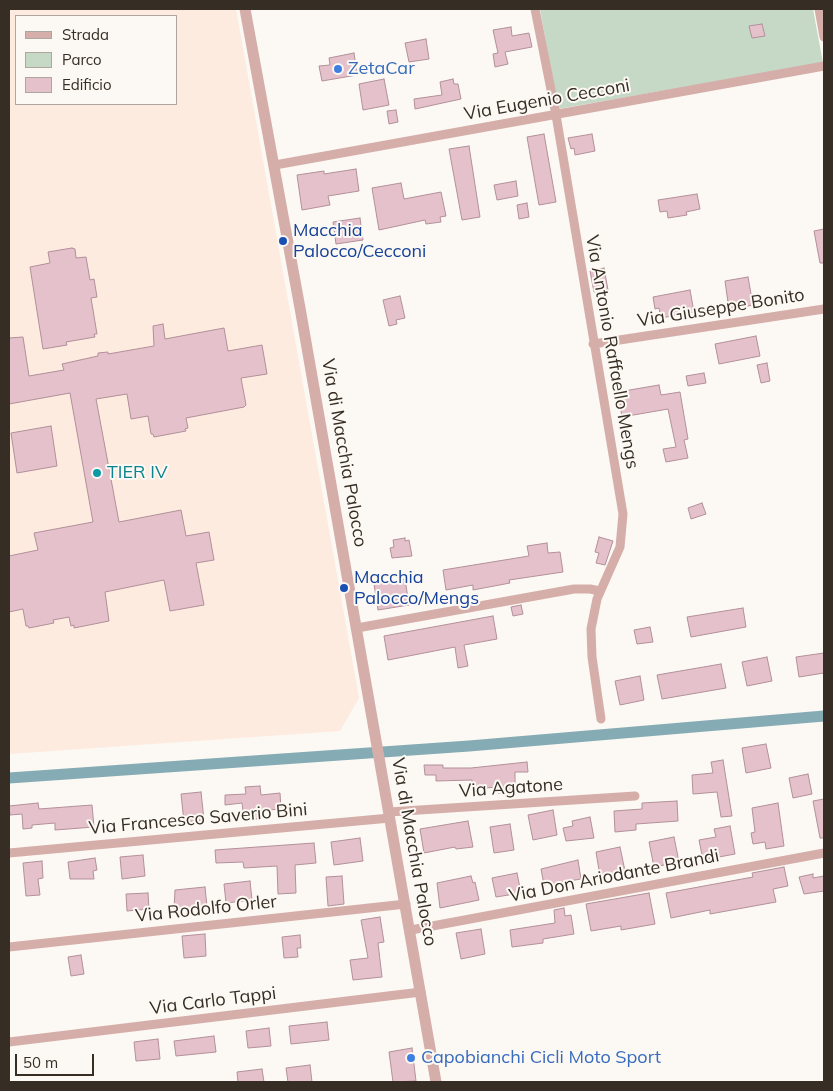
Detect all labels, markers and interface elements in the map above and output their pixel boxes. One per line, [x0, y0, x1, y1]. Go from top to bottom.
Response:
legend [15, 15, 178, 105]
text: Strada [62, 25, 109, 44]
text: Parco [62, 50, 102, 69]
place label: ZetaCar [348, 58, 415, 80]
marker: ZetaCar [332, 63, 344, 75]
text: Edificio [62, 75, 112, 94]
street label: Via Eugenio Cecconi [462, 75, 632, 125]
place label: Macchia Palocco/Cecconi [293, 220, 426, 262]
street label: Via Antonio Raffaello Mengs [581, 233, 643, 471]
marker: Macchia Palocco/Cecconi [277, 235, 289, 247]
street label: Via Giuseppe Bonito [636, 284, 806, 332]
street label: Via di Macchia Palocco [317, 357, 371, 549]
place label: TIER IV [107, 462, 167, 484]
marker: TIER IV [91, 467, 103, 479]
place label: Macchia Palocco/Mengs [354, 567, 479, 610]
marker: Macchia Palocco/Mengs [338, 582, 350, 594]
street label: Via di Macchia Palocco [387, 756, 441, 948]
street label: Via Agatone [458, 774, 564, 802]
street label: Via Francesco Saverio Bini [88, 799, 308, 839]
street label: Via Don Ariodante Brandi [507, 845, 721, 907]
street label: Via Rodolfo Orler [134, 891, 278, 927]
street label: Via Carlo Tappi [149, 983, 277, 1019]
scale bar [18, 1044, 96, 1076]
place label: Capobianchi Cicli Moto Sport [421, 1047, 661, 1069]
marker: Capobianchi Cicli Moto Sport [405, 1052, 417, 1064]
text: 50 m [23, 1053, 58, 1072]

